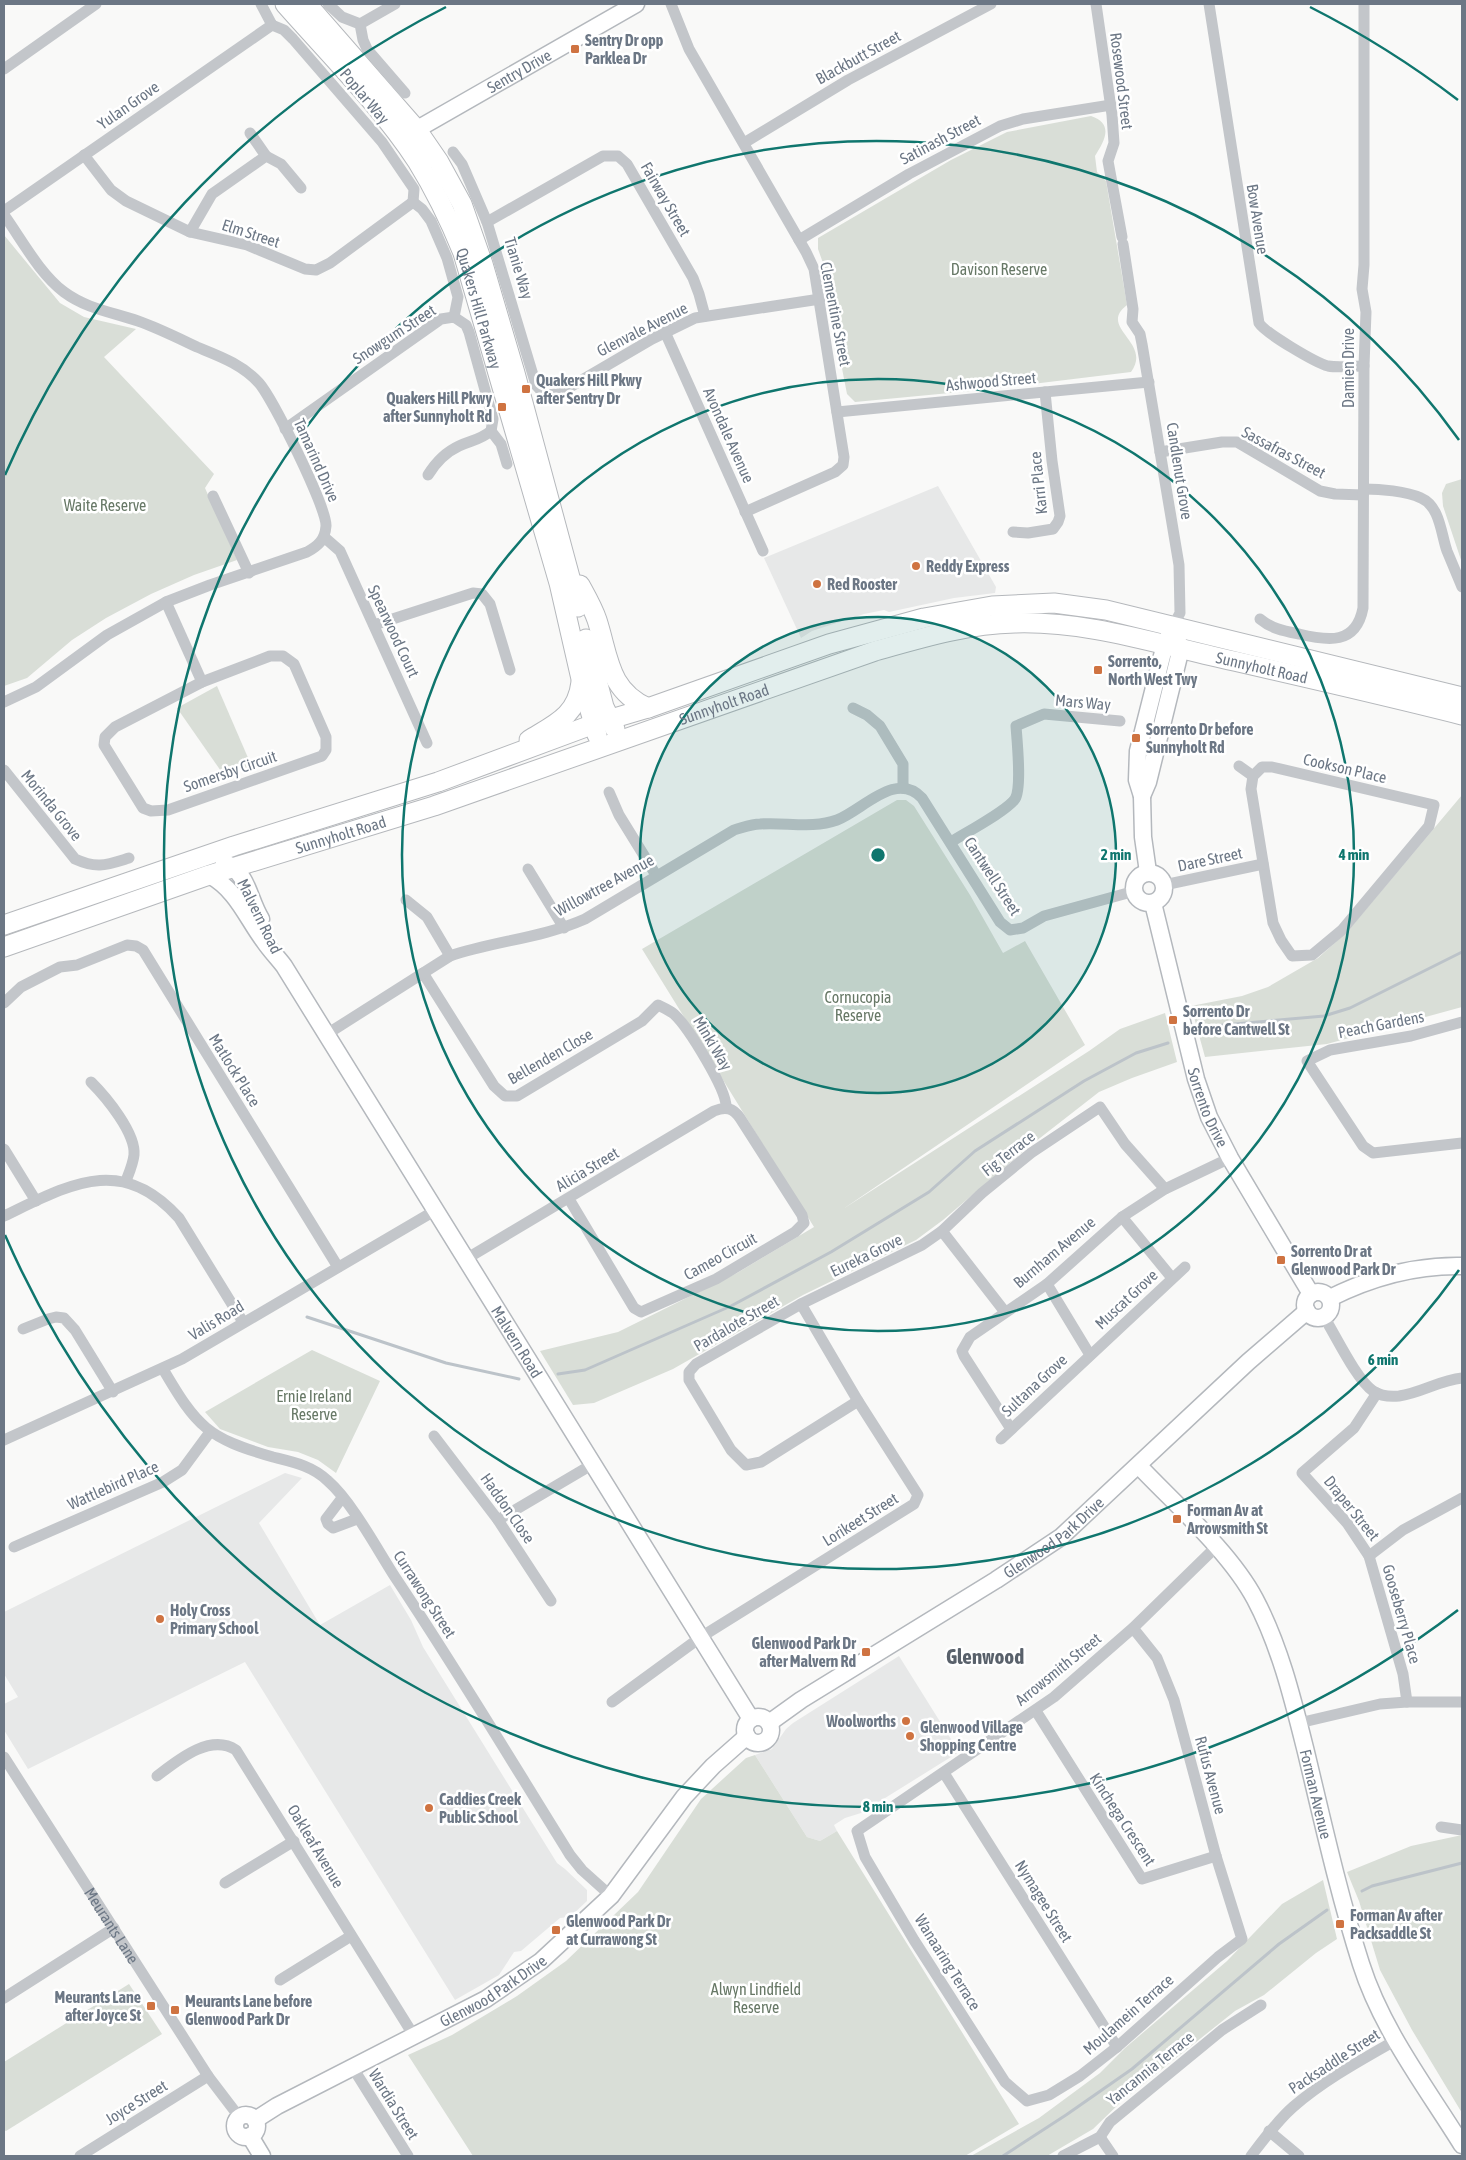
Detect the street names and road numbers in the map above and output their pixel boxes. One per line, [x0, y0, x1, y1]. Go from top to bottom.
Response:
street label: Blackbutt Street [813, 26, 904, 88]
street label: Rosewood Street [1107, 31, 1137, 131]
street label: Sentry Drive [484, 46, 554, 96]
street label: Poplar Way [336, 65, 394, 128]
street label: Yulan Grove [94, 77, 162, 133]
street label: Satinash Street [897, 110, 984, 168]
street label: Fairway Street [637, 159, 695, 240]
street label: Bow Avenue [1244, 183, 1272, 255]
street label: Elm Street [220, 215, 283, 251]
street label: Tianie Way [500, 235, 537, 302]
street label: Quakers Hill Parkway [453, 245, 505, 372]
street label: Clementine Street [817, 260, 855, 368]
street label: Glenvale Avenue [594, 298, 690, 360]
street label: Snowgum Street [349, 300, 440, 368]
street label: Damien Drive [1339, 328, 1357, 408]
street label: Ashwood Street [945, 368, 1037, 394]
street label: Avondale Avenue [700, 385, 758, 485]
street label: Tamarind Drive [291, 416, 343, 504]
street label: Candlenut Grove [1163, 421, 1197, 521]
street label: Sassafras Street [1239, 422, 1329, 482]
street label: Karri Place [1026, 451, 1050, 515]
street label: Spearwood Court [364, 582, 423, 681]
street label: Sunnyholt Road [1214, 648, 1310, 687]
street label: Sunnyholt Road [677, 680, 771, 728]
street label: Mars Way [1054, 691, 1112, 714]
street label: Somersby Circuit [181, 747, 280, 796]
street label: Cookson Place [1302, 750, 1388, 786]
street label: Morinda Grove [18, 766, 86, 844]
street label: Sunnyholt Road [293, 812, 388, 857]
street label: Cantwell Street [961, 834, 1025, 919]
street label: Dare Street [1176, 843, 1244, 875]
street label: Willowtree Avenue [551, 850, 657, 920]
street label: Malvern Road [234, 876, 286, 956]
street label: Peach Gardens [1337, 1007, 1426, 1041]
street label: Minki Way [689, 1013, 736, 1074]
street label: Bellenden Close [504, 1025, 596, 1087]
street label: Matlock Place [206, 1030, 264, 1110]
street label: Sorrento Drive [1185, 1066, 1232, 1150]
street label: Fig Terrace [978, 1127, 1039, 1180]
street label: Alicia Street [552, 1143, 622, 1195]
street label: Burnham Avenue [1010, 1213, 1098, 1291]
street label: Cameo Circuit [680, 1228, 760, 1283]
street label: Eureka Grove [827, 1230, 905, 1280]
street label: Muscat Grove [1091, 1266, 1161, 1332]
street label: Pardalote Street [690, 1291, 782, 1355]
street label: Valis Road [185, 1297, 247, 1343]
street label: Malvern Road [488, 1302, 546, 1381]
street label: Sultana Grove [998, 1350, 1070, 1420]
street label: Wattlebird Place [65, 1457, 161, 1513]
street label: Haddon Close [477, 1470, 539, 1546]
street label: Draper Street [1320, 1472, 1384, 1545]
street label: Lorikeet Street [819, 1489, 901, 1549]
street label: Glenwood Park Drive [1000, 1493, 1107, 1582]
street label: Currawong Street [389, 1547, 460, 1642]
street label: Gooseberry Place [1378, 1562, 1425, 1666]
street label: Arrowsmith Street [1012, 1629, 1105, 1709]
street label: Rufus Avenue [1192, 1734, 1230, 1816]
street label: Forman Avenue [1297, 1747, 1335, 1841]
street label: Kinchega Crescent [1086, 1769, 1160, 1870]
street label: Oakleaf Avenue [284, 1801, 348, 1891]
street label: Nymagee Street [1011, 1857, 1077, 1946]
street label: Meurants Lane [81, 1884, 143, 1967]
street label: Wanaaring Terrace [911, 1911, 985, 2014]
street label: Glenwood Park Drive [437, 1952, 550, 2030]
street label: Moulamein Terrace [1079, 1970, 1177, 2058]
street label: Packsaddle Street [1285, 2025, 1383, 2097]
street label: Yancannia Terrace [1103, 2027, 1197, 2109]
street label: Wardia Street [365, 2066, 423, 2143]
street label: Joyce Street [102, 2076, 171, 2129]

